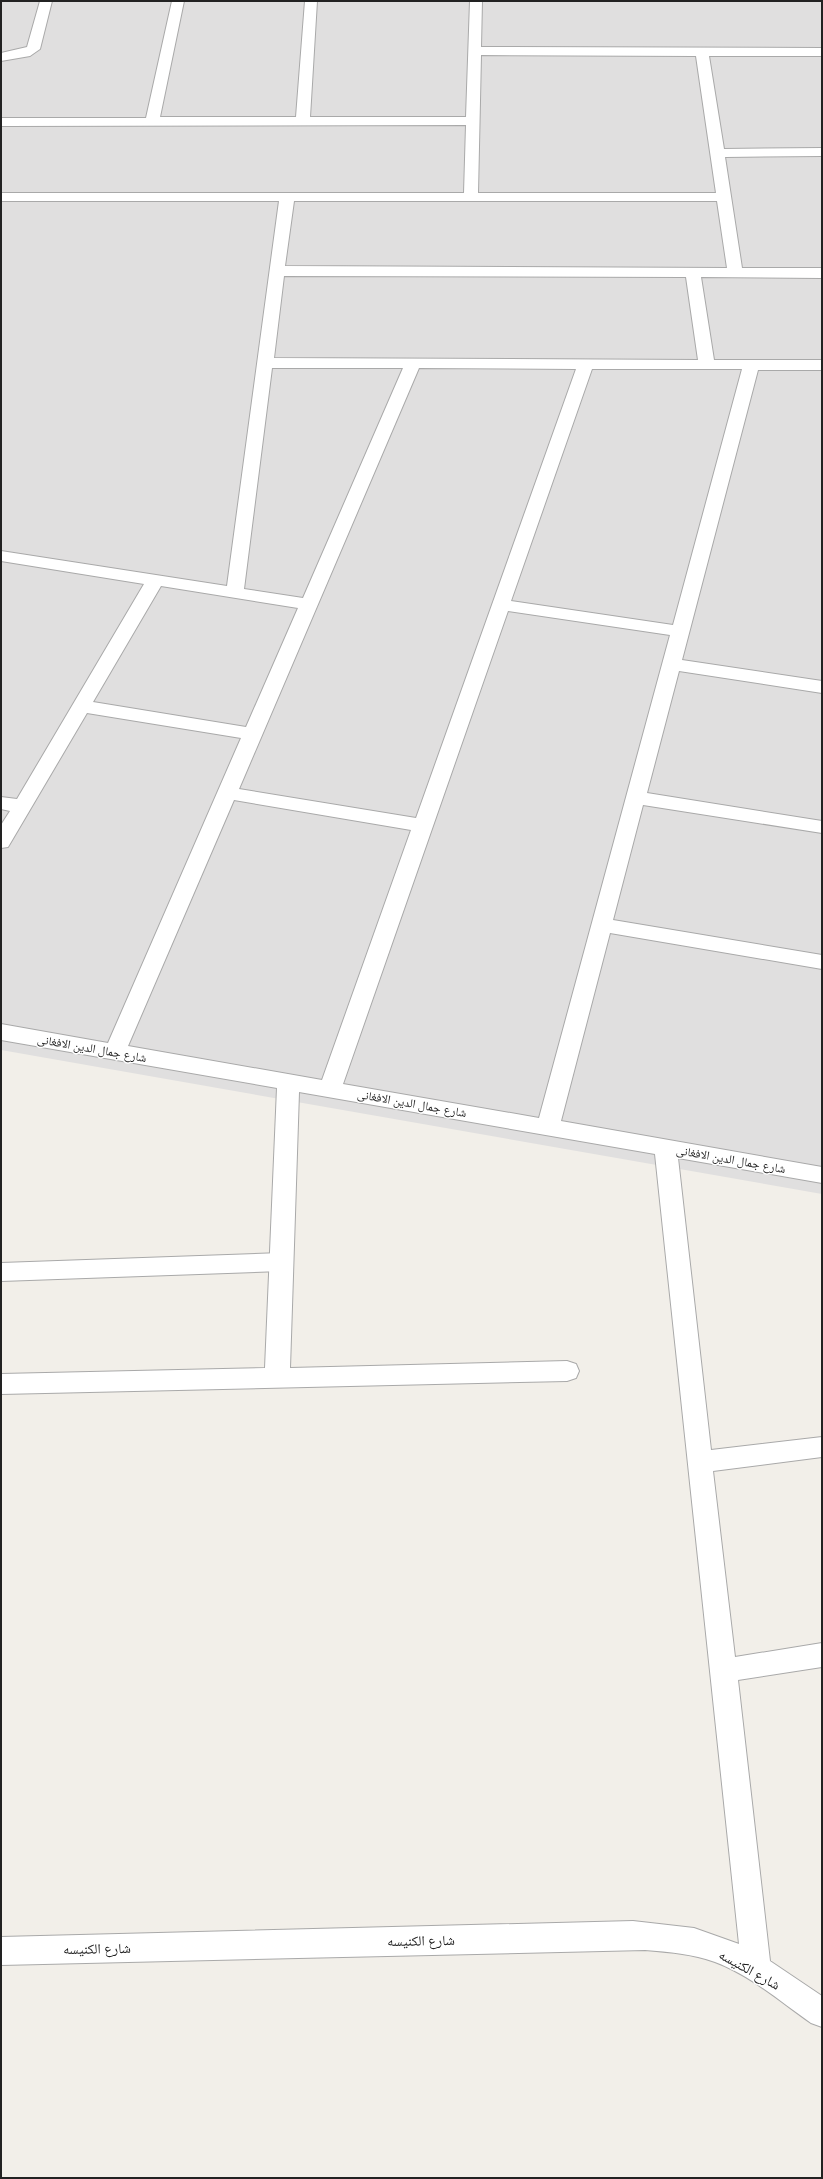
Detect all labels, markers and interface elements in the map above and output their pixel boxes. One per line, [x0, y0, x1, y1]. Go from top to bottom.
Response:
street label: شارع جمال الدين الافغانى [36, 1031, 148, 1066]
street label: شارع جمال الدين الافغانى [356, 1086, 468, 1121]
street label: شارع جمال الدين الافغانى [675, 1142, 787, 1177]
street label: شارع الكنيسه [387, 1931, 455, 1951]
street label: شارع الكنيسه [63, 1939, 131, 1959]
street label: شارع الكنيسه [715, 1945, 784, 1995]

